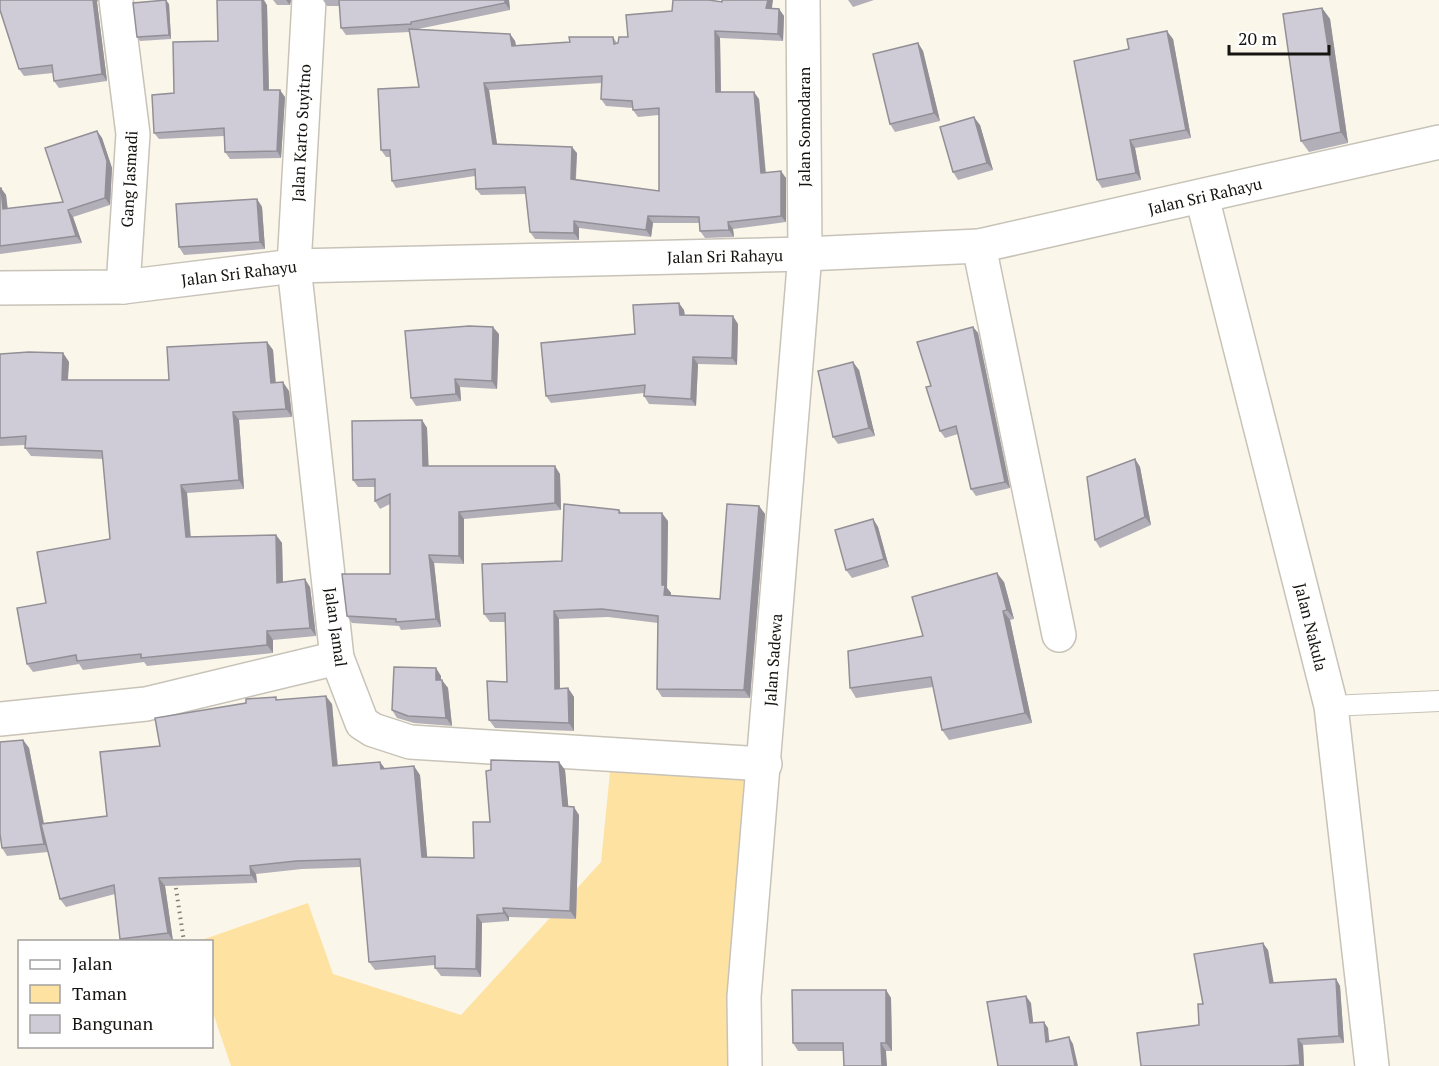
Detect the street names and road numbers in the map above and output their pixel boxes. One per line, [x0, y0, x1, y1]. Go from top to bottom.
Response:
street label: Jalan Karto Suyitno [286, 63, 316, 202]
street label: Jalan Somodaran [793, 66, 815, 187]
street label: Gang Jasmadi [115, 130, 143, 228]
street label: Jalan Sri Rahayu [1146, 172, 1264, 220]
street label: Jalan Sri Rahayu [667, 244, 783, 268]
street label: Jalan Sri Rahayu [180, 255, 298, 291]
street label: Jalan Nakula [1289, 581, 1333, 673]
street label: Jalan Jamal [320, 586, 352, 668]
street label: Jalan Sadewa [759, 613, 787, 707]

